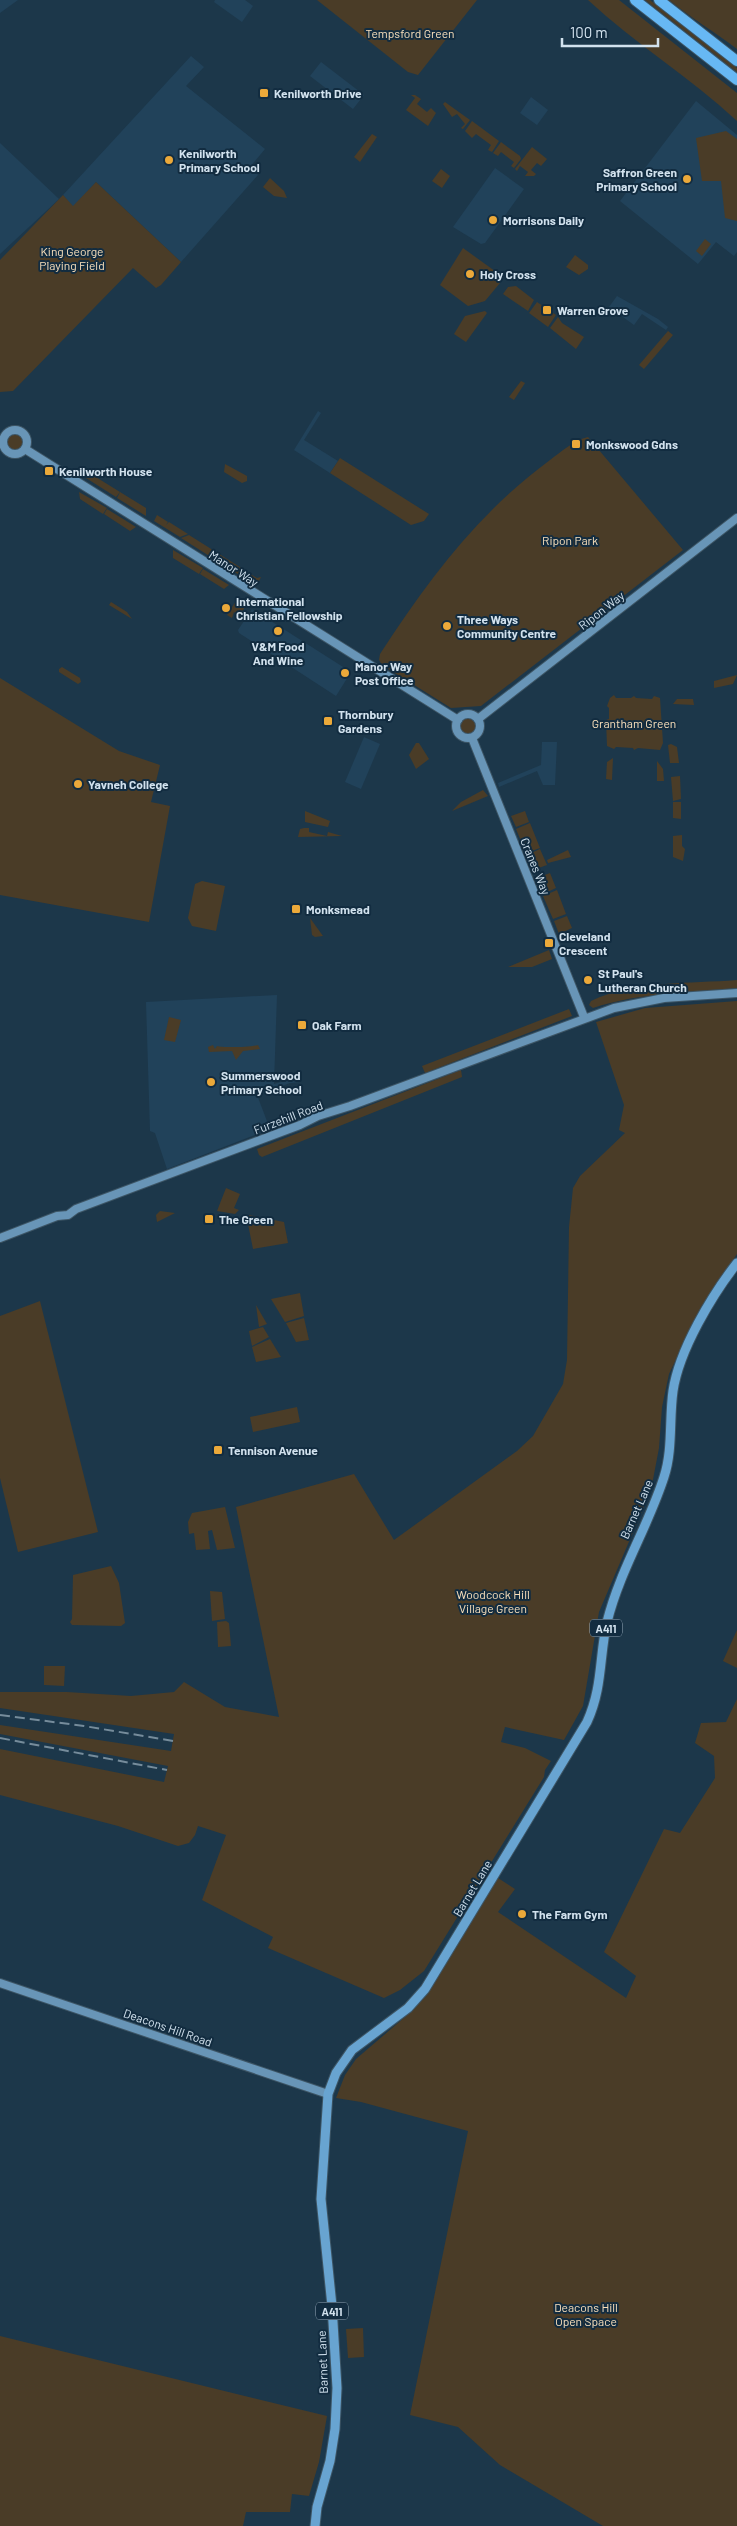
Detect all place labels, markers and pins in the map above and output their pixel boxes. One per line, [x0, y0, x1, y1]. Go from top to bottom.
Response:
place label: Kenilworth Drive [274, 86, 362, 100]
marker: Kenilworth Drive [258, 87, 270, 99]
place label: Kenilworth Primary School [179, 146, 260, 174]
marker: Kenilworth Primary School [163, 154, 175, 166]
place label: Saffron Green Primary School [596, 165, 677, 193]
marker: Saffron Green Primary School [681, 173, 693, 185]
place label: Morrisons Daily [503, 213, 584, 227]
marker: Morrisons Daily [487, 214, 499, 226]
place label: Holy Cross [480, 267, 536, 281]
marker: Holy Cross [464, 268, 476, 280]
place label: Warren Grove [557, 303, 629, 317]
marker: Warren Grove [541, 304, 553, 316]
place label: Monkswood Gdns [586, 437, 678, 451]
marker: Monkswood Gdns [570, 438, 582, 450]
place label: Kenilworth House [59, 464, 153, 478]
marker: Kenilworth House [43, 465, 55, 477]
place label: International Christian Fellowship [236, 594, 343, 622]
marker: International Christian Fellowship [220, 602, 232, 614]
place label: Three Ways Community Centre [457, 612, 557, 640]
marker: Three Ways Community Centre [441, 620, 453, 632]
marker: V&M Food And Wine [272, 625, 284, 637]
place label: V&M Food And Wine [251, 639, 305, 667]
place label: Manor Way Post Office [355, 659, 414, 687]
marker: Manor Way Post Office [339, 667, 351, 679]
place label: Thornbury Gardens [338, 707, 394, 735]
marker: Thornbury Gardens [322, 715, 334, 727]
place label: Yavneh College [88, 777, 169, 791]
marker: Yavneh College [72, 778, 84, 790]
place label: Monksmead [306, 902, 370, 916]
marker: Monksmead [290, 903, 302, 915]
place label: Cleveland Crescent [559, 929, 611, 957]
marker: Cleveland Crescent [543, 937, 555, 949]
place label: St Paul's Lutheran Church [598, 966, 687, 994]
marker: St Paul's Lutheran Church [582, 974, 594, 986]
place label: Oak Farm [312, 1018, 362, 1032]
marker: Oak Farm [296, 1019, 308, 1031]
place label: Summerswood Primary School [221, 1068, 302, 1096]
marker: Summerswood Primary School [205, 1076, 217, 1088]
place label: The Green [219, 1212, 273, 1226]
marker: The Green [203, 1213, 215, 1225]
place label: Tennison Avenue [228, 1443, 318, 1457]
marker: Tennison Avenue [212, 1444, 224, 1456]
place label: The Farm Gym [532, 1907, 607, 1921]
marker: The Farm Gym [516, 1908, 528, 1920]

